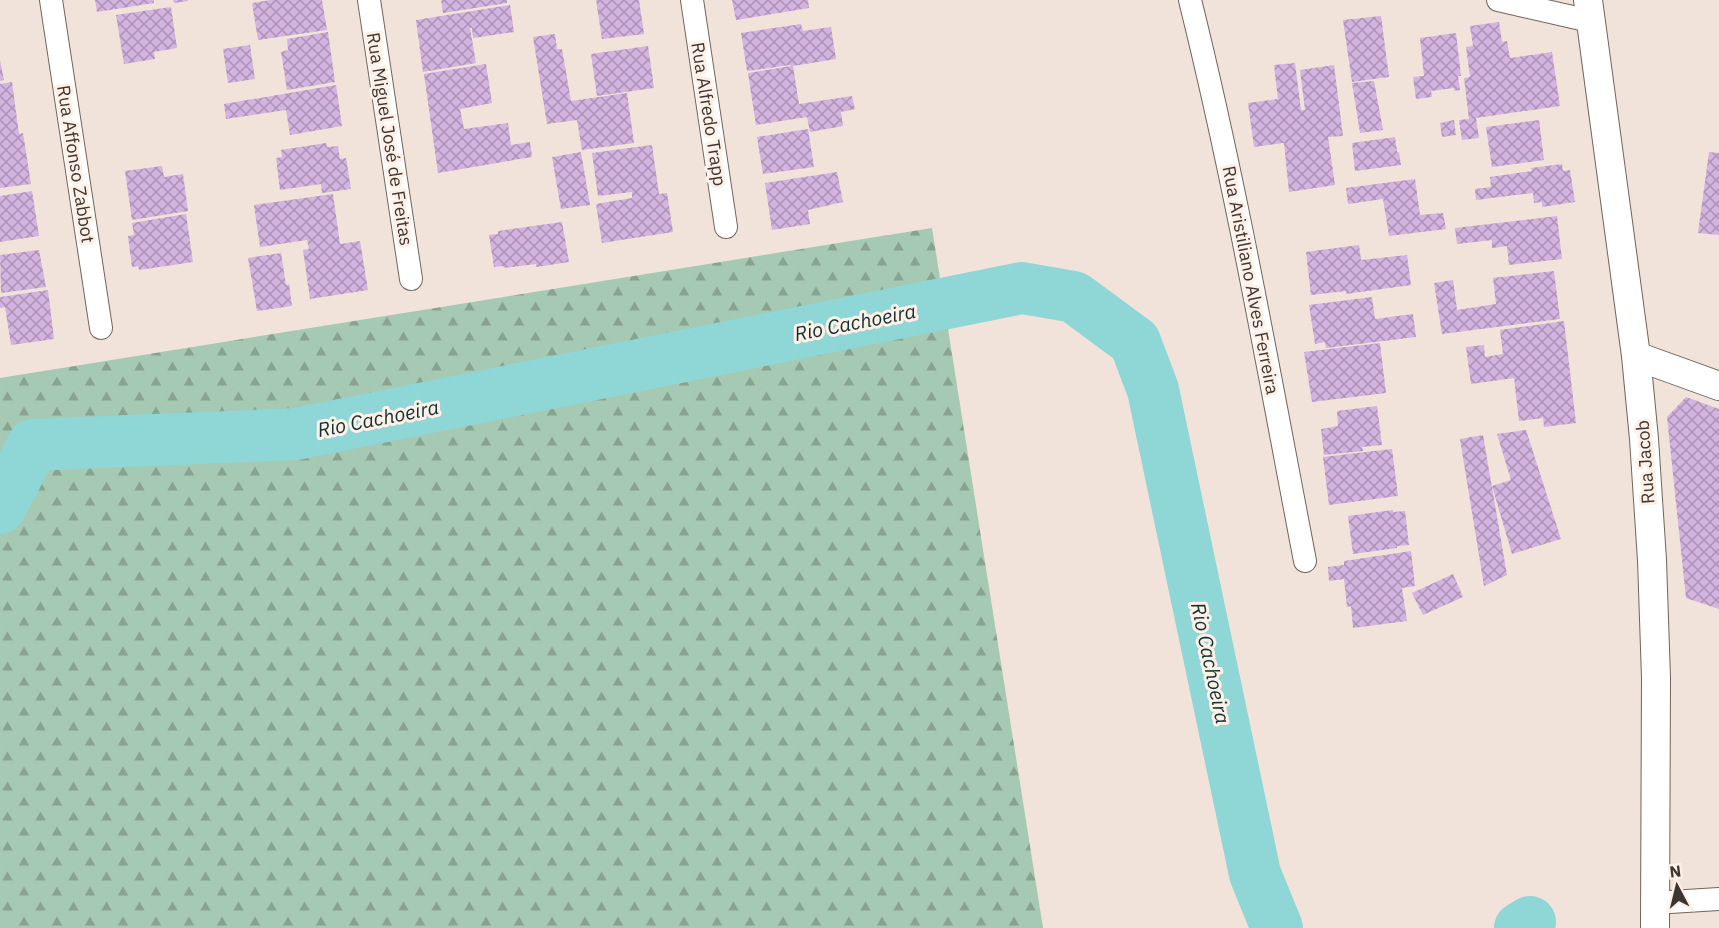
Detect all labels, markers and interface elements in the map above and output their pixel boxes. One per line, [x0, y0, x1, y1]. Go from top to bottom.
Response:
street label: Rua Miguel José de Freitas [362, 31, 418, 247]
street label: Rua Alfredo Trapp [686, 40, 732, 188]
street label: Rua Affonso Zabbot [52, 83, 100, 245]
street label: Rua Aristiliano Alves Ferreira [1218, 164, 1285, 397]
water label: Rio Cachoeira [792, 297, 918, 347]
water label: Rio Cachoeira [315, 393, 441, 443]
street label: Rua Jacob [1631, 419, 1659, 505]
water label: Rio Cachoeira [1185, 600, 1237, 726]
north arrow [1647, 856, 1707, 916]
text: N [1668, 860, 1682, 882]

